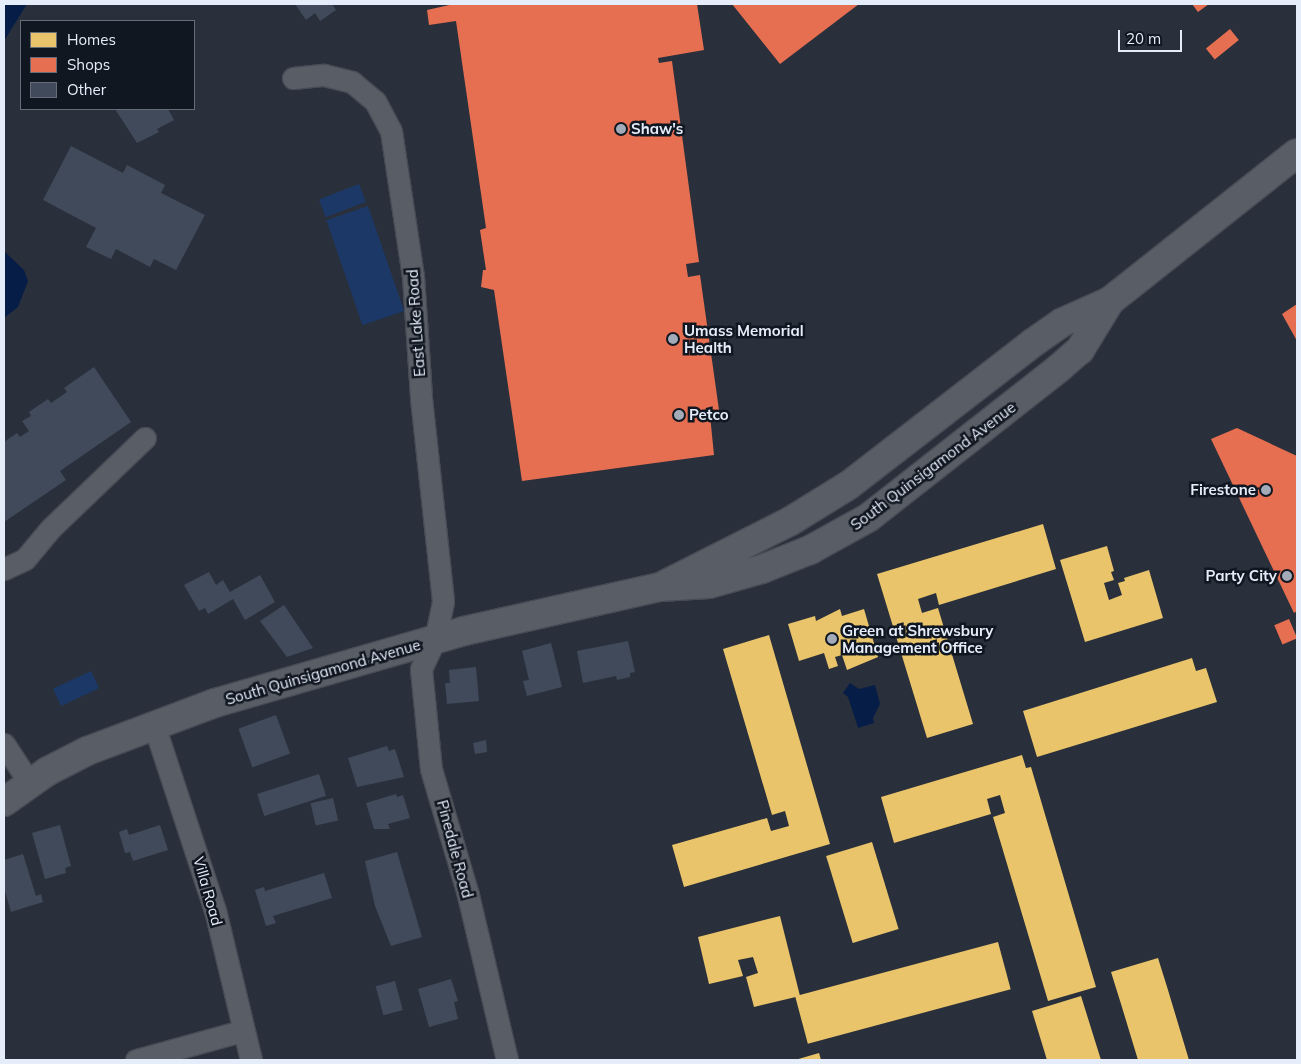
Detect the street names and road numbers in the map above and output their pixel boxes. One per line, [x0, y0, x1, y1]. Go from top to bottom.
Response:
street label: East Lake Road [403, 269, 429, 377]
street label: South Quinsigamond Avenue [847, 398, 1019, 534]
street label: South Quinsigamond Avenue [223, 636, 423, 708]
street label: Pinedale Road [433, 798, 477, 900]
street label: Villa Road [190, 854, 226, 928]

